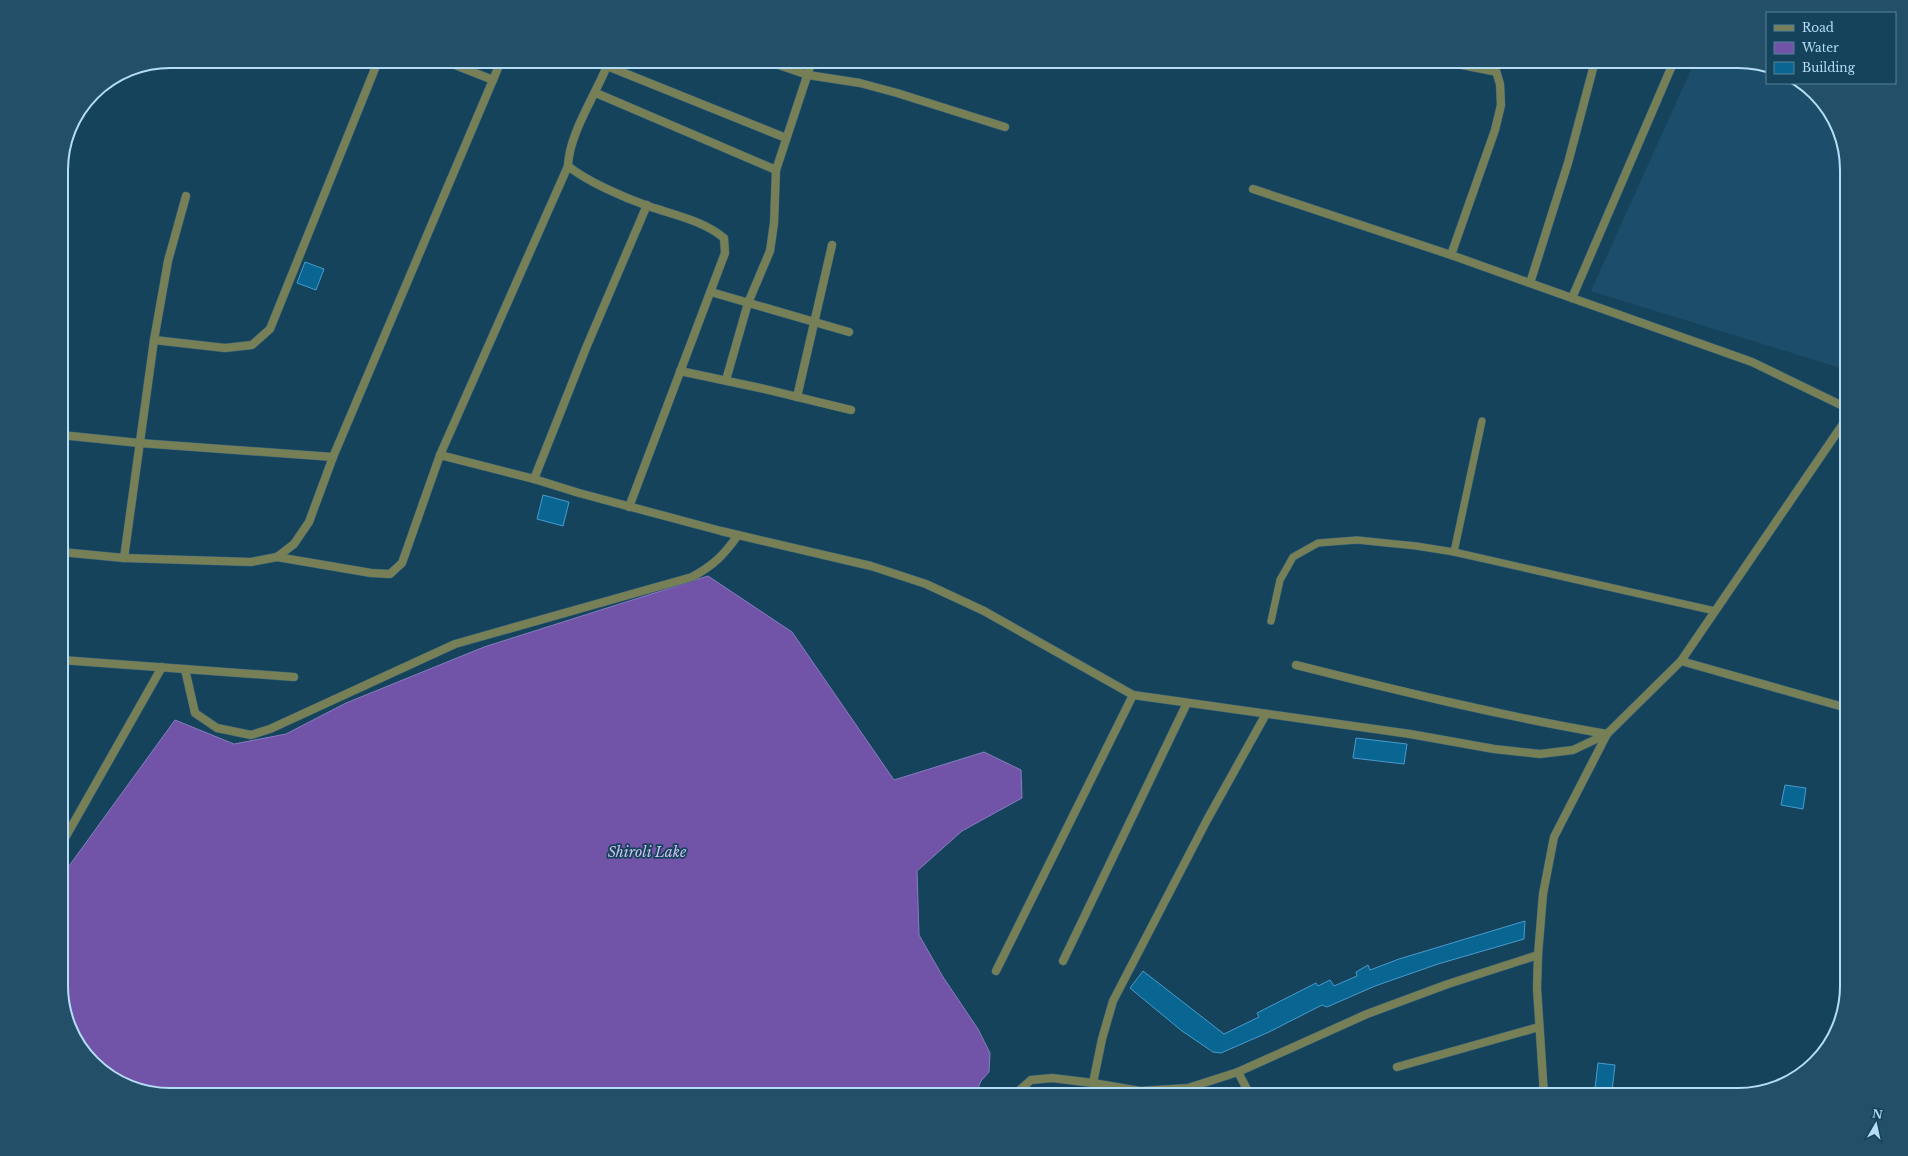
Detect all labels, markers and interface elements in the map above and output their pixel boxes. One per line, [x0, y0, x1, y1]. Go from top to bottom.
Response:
legend [1766, 12, 1896, 84]
text: Road [1802, 20, 1834, 35]
text: Water [1801, 40, 1839, 55]
text: Building [1802, 60, 1856, 75]
water label: Shiroli Lake [608, 843, 687, 861]
north arrow [1856, 1104, 1896, 1144]
text: N [1871, 1106, 1884, 1122]

